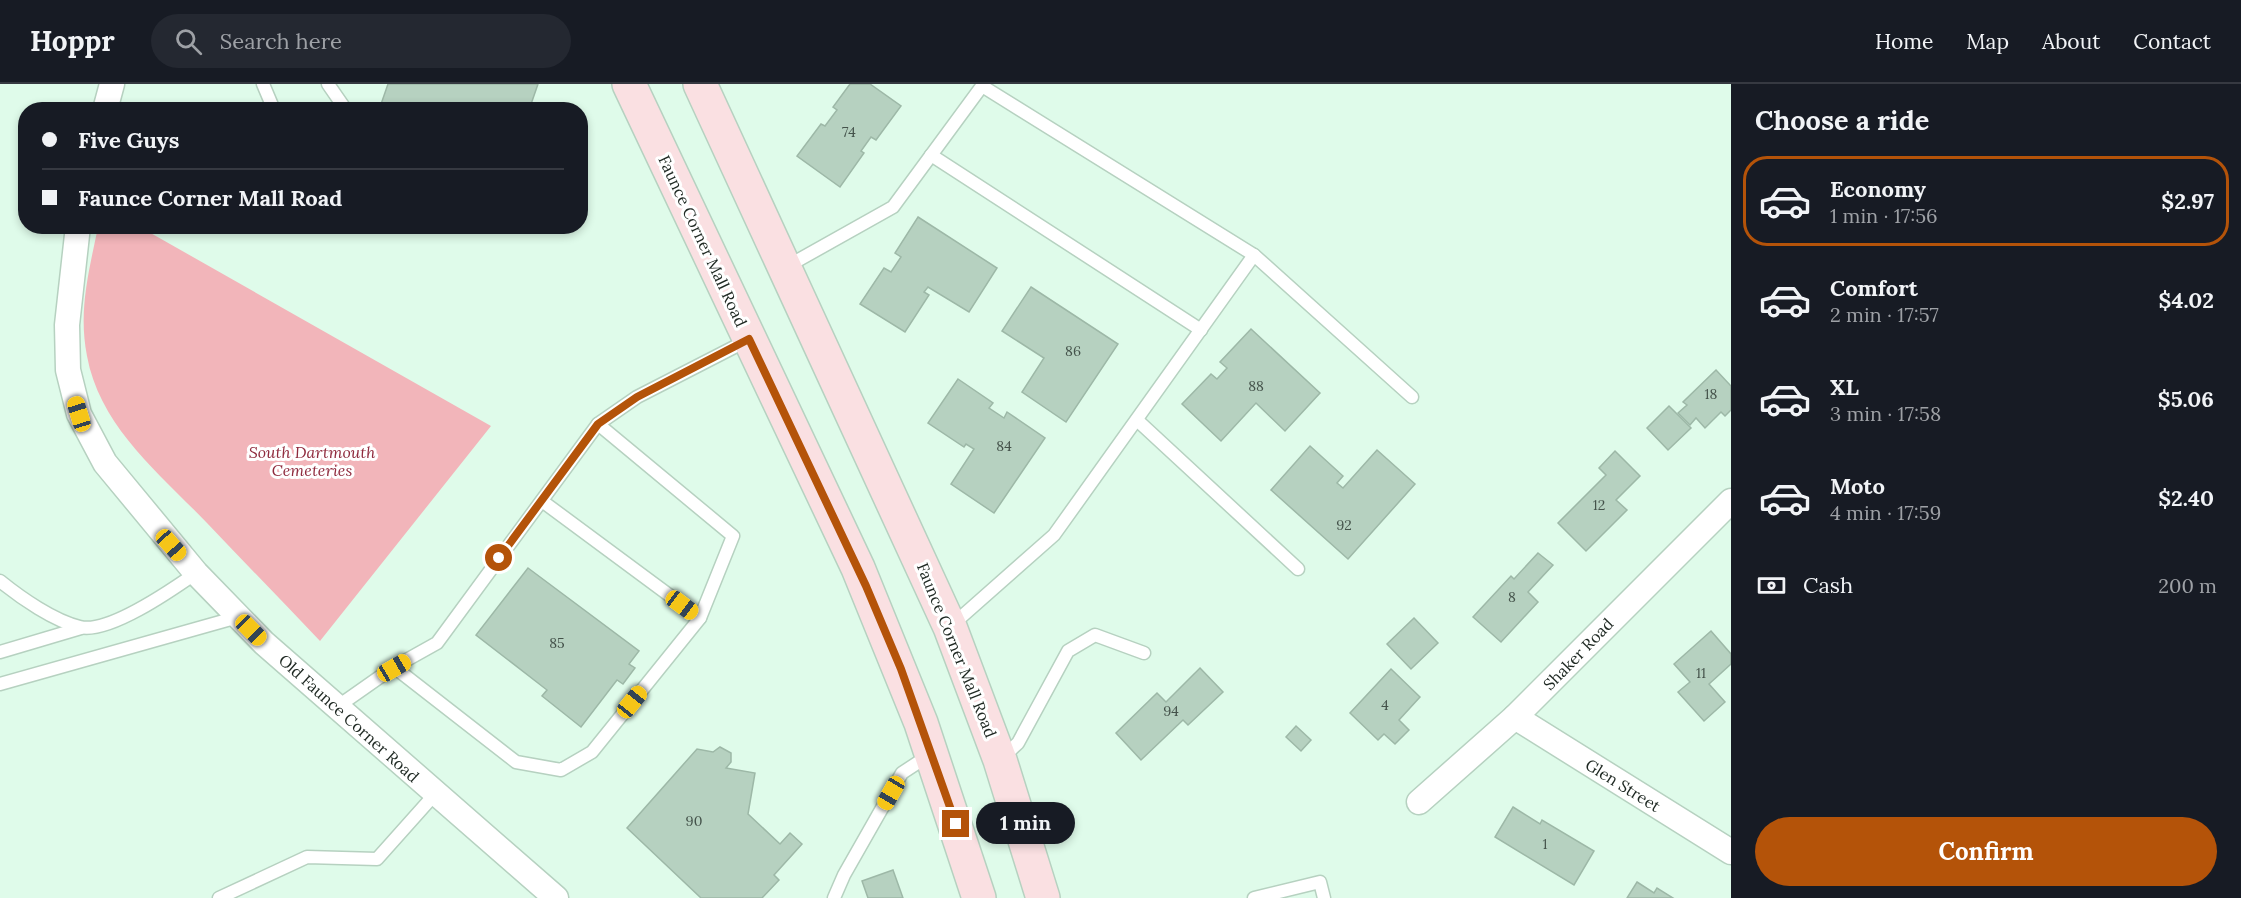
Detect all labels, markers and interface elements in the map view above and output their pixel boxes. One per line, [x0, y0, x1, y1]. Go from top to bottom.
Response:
search box [151, 14, 571, 68]
text: Hoppr [30, 23, 115, 59]
icon: search [172, 25, 205, 58]
text: Search here [220, 27, 342, 55]
text: Home [1875, 28, 1933, 55]
text: Map [1966, 28, 2009, 55]
text: About [2042, 28, 2100, 55]
text: Contact [2133, 28, 2211, 55]
text: Choose a ride [1755, 103, 1929, 137]
house number: 74 [842, 123, 856, 141]
text: Five Guys [78, 126, 179, 154]
street label: Faunce Corner Mall Road [654, 152, 752, 330]
icon: car [1758, 174, 1812, 228]
text: Economy [1830, 175, 1926, 203]
text: Faunce Corner Mall Road [78, 184, 342, 212]
text: $2.97 [2161, 187, 2214, 215]
text: 1 min · 17:56 [1830, 203, 1938, 228]
icon: car [1758, 273, 1812, 327]
text: Comfort [1830, 274, 1918, 302]
text: $4.02 [2159, 286, 2214, 314]
text: 2 min · 17:57 [1830, 302, 1939, 327]
house number: 86 [1065, 342, 1081, 360]
icon: car [1758, 372, 1812, 426]
text: XL [1830, 373, 1859, 401]
house number: 88 [1248, 377, 1264, 395]
house number: 18 [1705, 385, 1718, 403]
text: $5.06 [2158, 385, 2214, 413]
car [65, 394, 93, 434]
text: 3 min · 17:58 [1830, 401, 1941, 426]
house number: 84 [996, 437, 1012, 455]
park label: South Dartmouth Cemeteries [249, 442, 375, 480]
icon: car [1758, 471, 1812, 525]
text: Moto [1830, 472, 1885, 500]
text: $2.40 [2158, 484, 2214, 512]
house number: 12 [1593, 496, 1605, 514]
text: 4 min · 17:59 [1830, 500, 1941, 525]
house number: 92 [1336, 516, 1352, 534]
car [152, 526, 190, 564]
route start [485, 544, 512, 571]
street label: Faunce Corner Mall Road [913, 560, 1001, 741]
icon: cash [1755, 569, 1788, 602]
text: Cash [1803, 571, 1853, 599]
text: 200 m [2158, 573, 2217, 598]
car [662, 587, 702, 623]
house number: 8 [1508, 588, 1516, 606]
car [232, 611, 270, 649]
street label: Shaker Road [1539, 614, 1618, 694]
house number: 85 [549, 634, 565, 652]
street label: Old Faunce Corner Road [275, 650, 424, 787]
car [374, 651, 414, 685]
house number: 11 [1696, 664, 1706, 682]
car [614, 682, 650, 722]
house number: 4 [1381, 696, 1389, 714]
house number: 94 [1163, 702, 1179, 720]
street label: Glen Street [1582, 754, 1665, 816]
car [874, 773, 908, 813]
callout: 1 min [977, 803, 1076, 845]
route end [942, 810, 969, 837]
text: 1 min [1000, 810, 1051, 835]
house number: 90 [686, 812, 702, 830]
button: Confirm [1755, 817, 2217, 886]
house number: 1 [1542, 835, 1548, 853]

